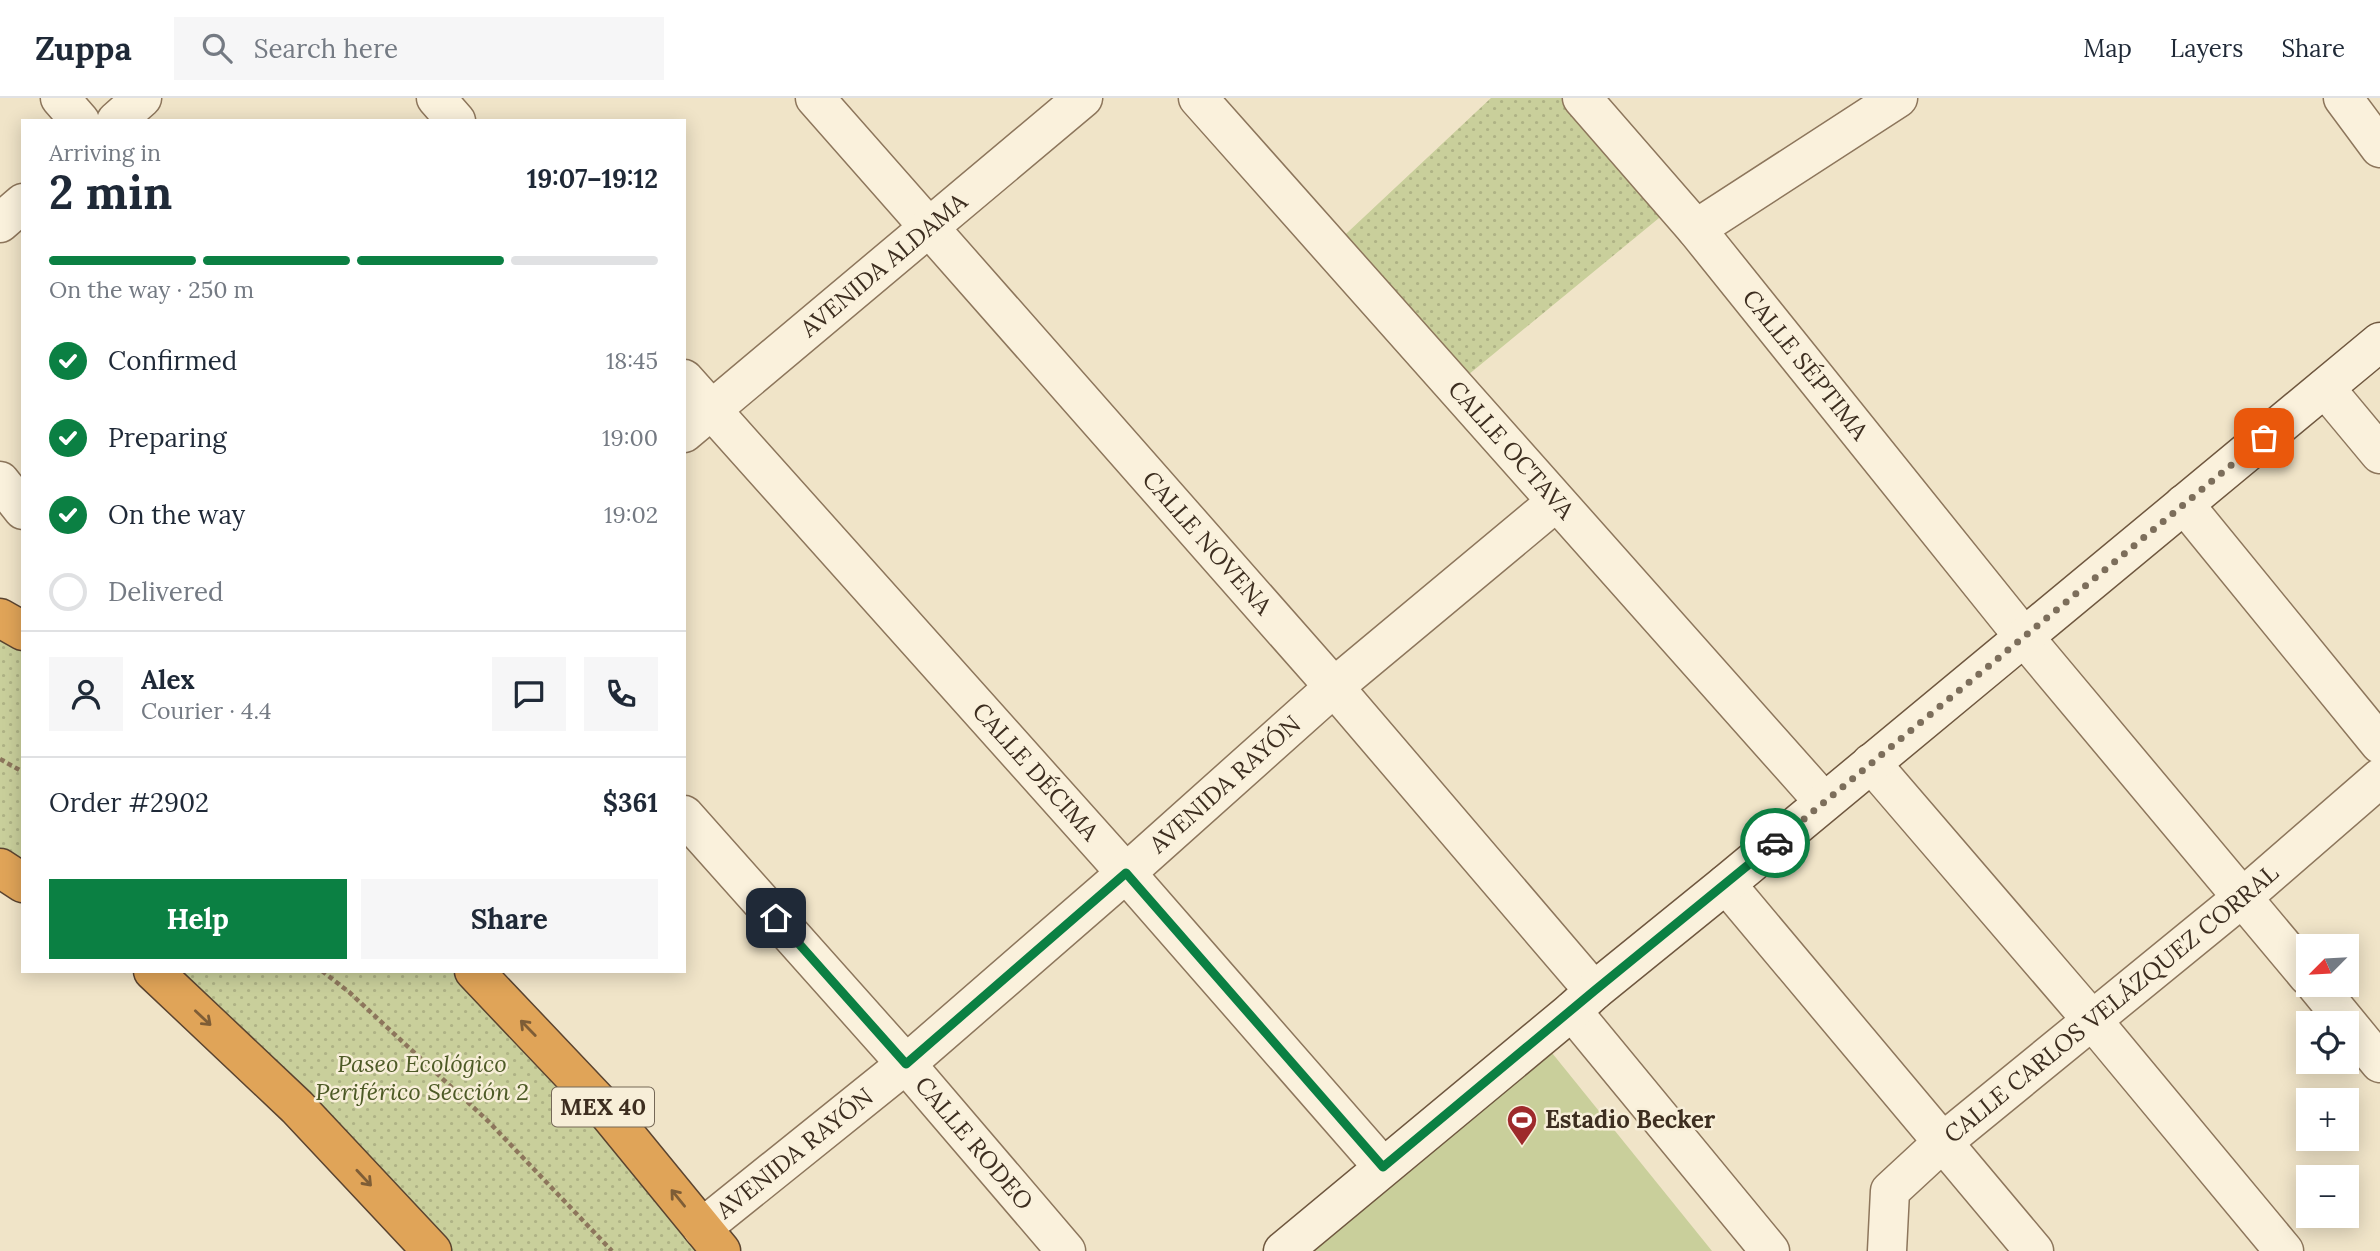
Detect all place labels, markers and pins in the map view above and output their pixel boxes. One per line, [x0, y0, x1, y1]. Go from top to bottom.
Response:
pin [2234, 408, 2294, 468]
pin [746, 888, 806, 948]
sports icon: Estadio Becker [1505, 1103, 1539, 1147]
place label: Estadio Becker [1545, 1104, 1716, 1135]

